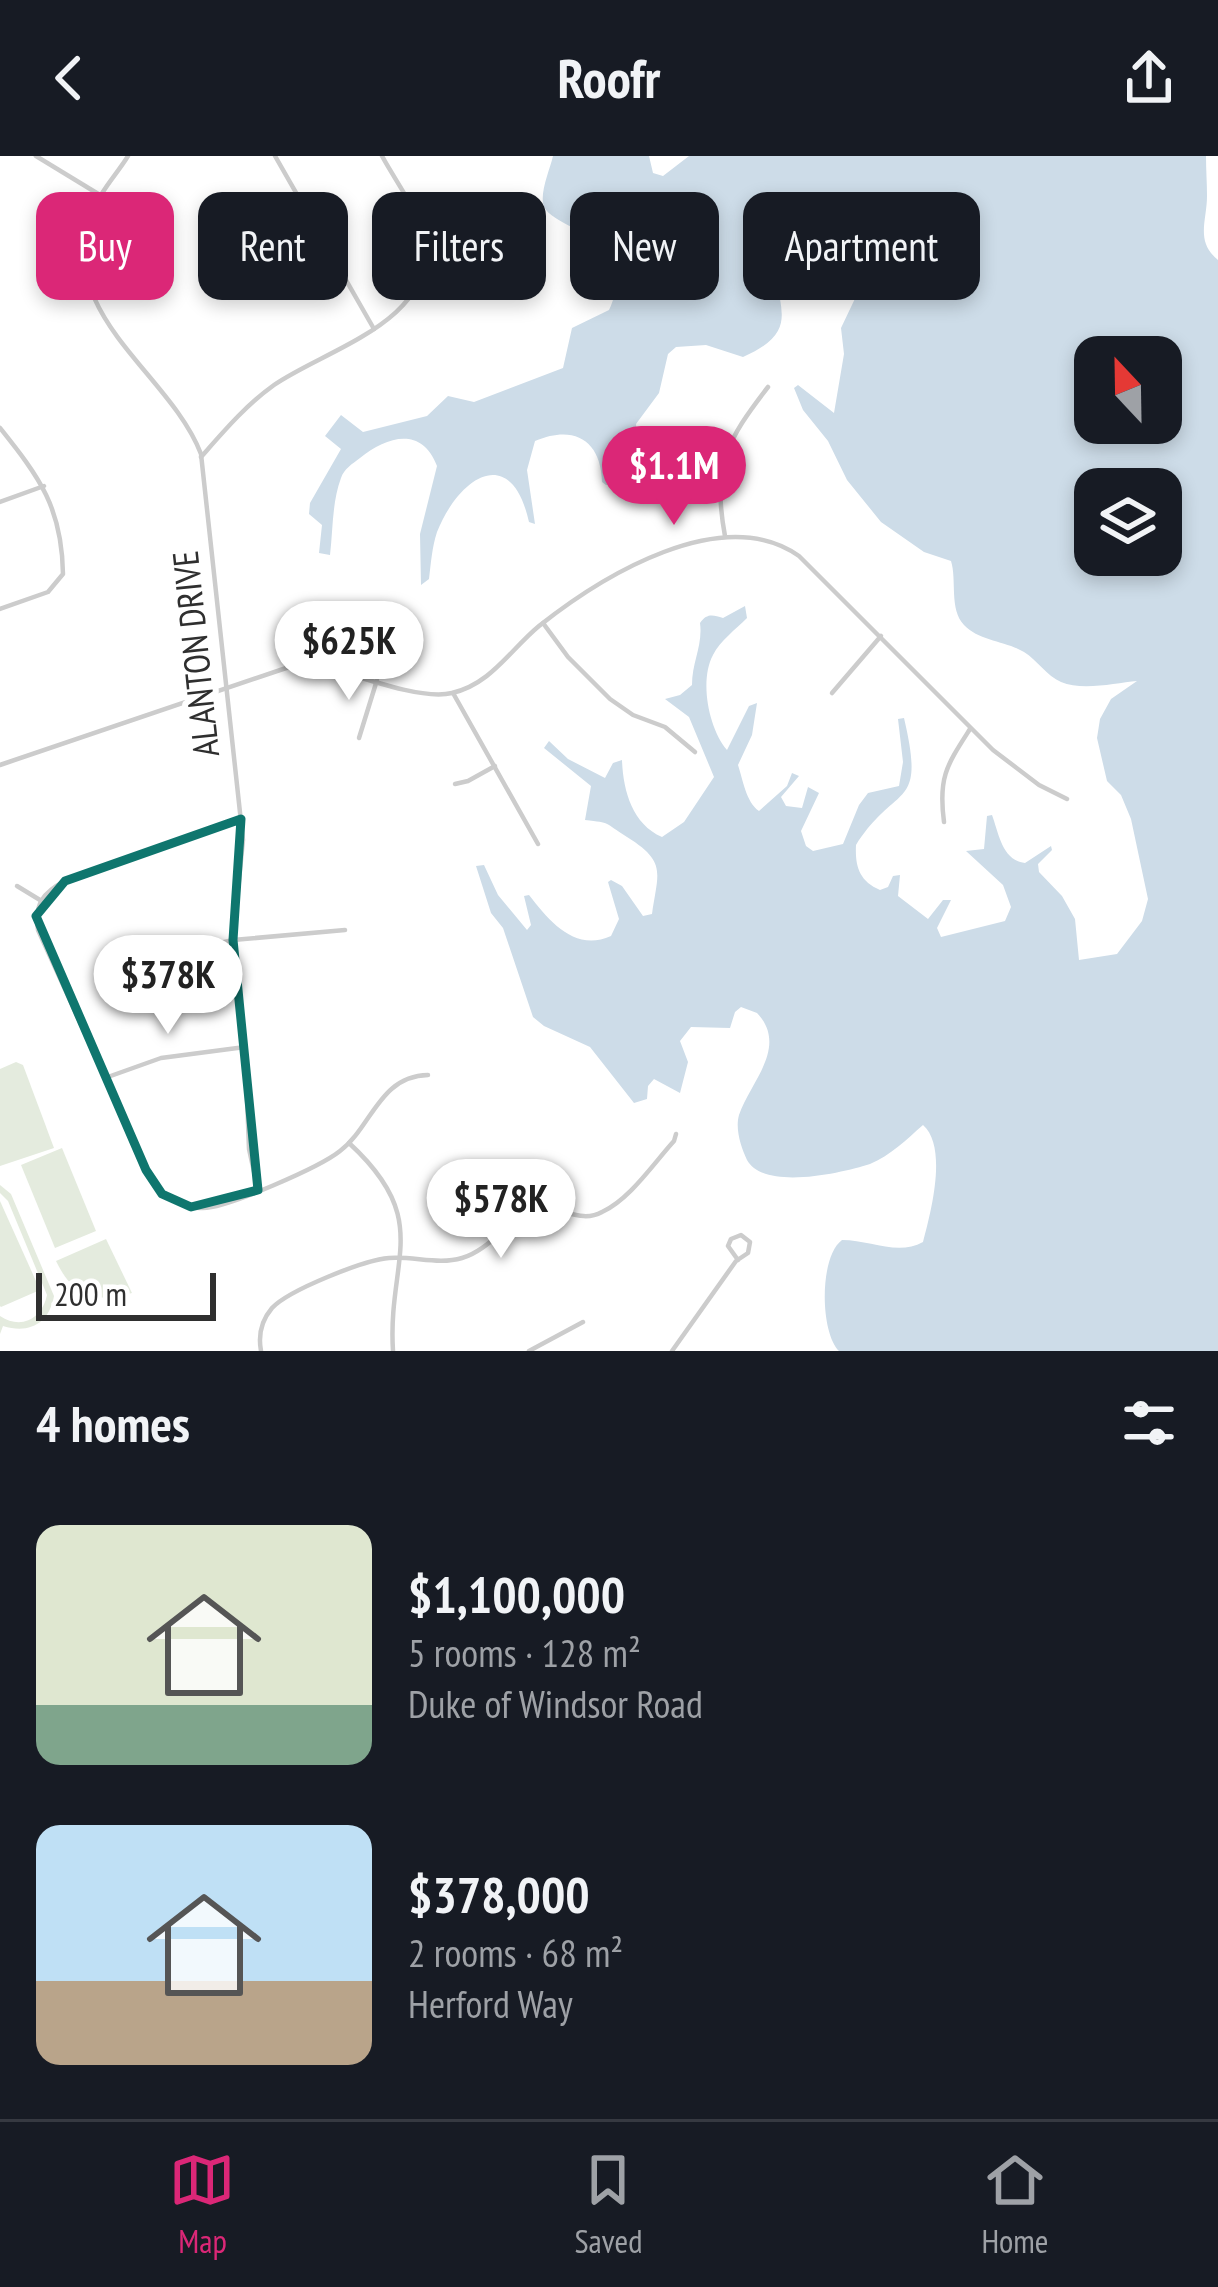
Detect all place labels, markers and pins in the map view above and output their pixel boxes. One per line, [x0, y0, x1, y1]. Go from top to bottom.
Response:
pin: $1.1M [590, 426, 758, 528]
pin: $625K [265, 601, 433, 703]
pin: $378K [84, 935, 252, 1037]
pin: $578K [417, 1159, 585, 1261]

